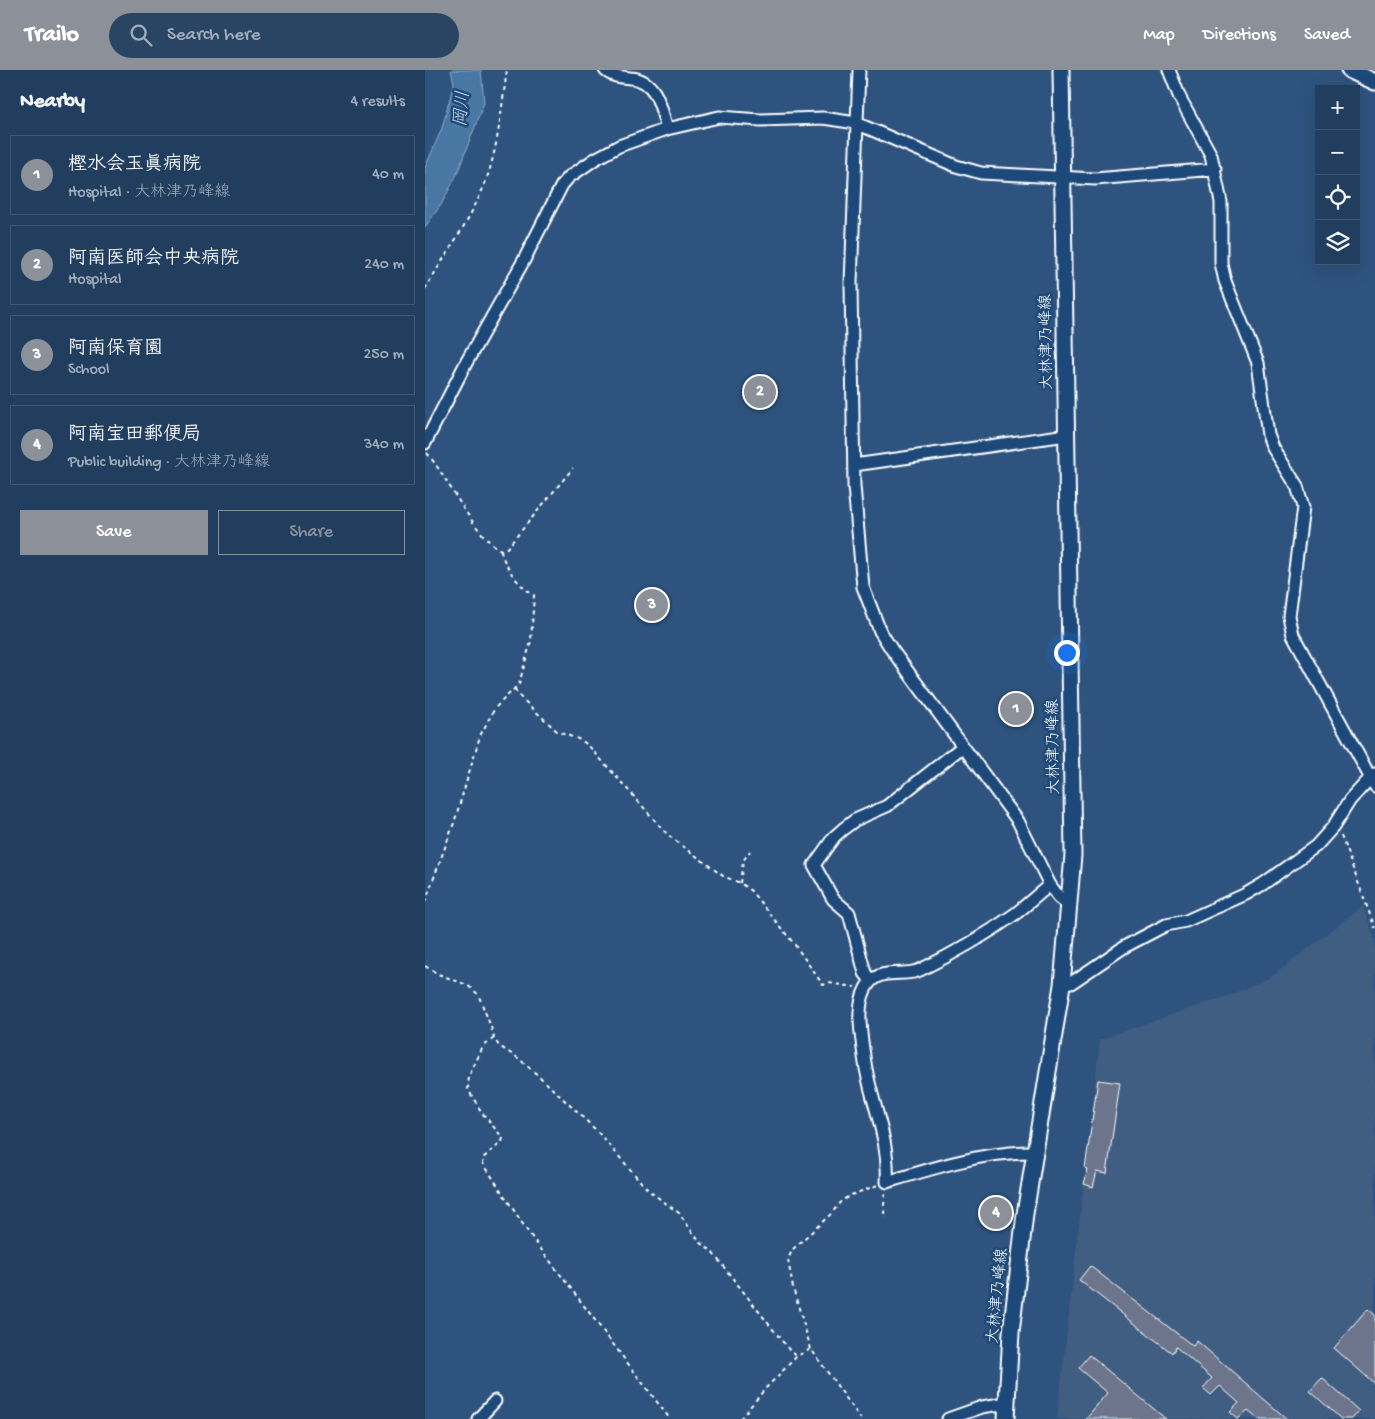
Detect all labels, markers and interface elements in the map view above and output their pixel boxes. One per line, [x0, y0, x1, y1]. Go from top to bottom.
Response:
search box [109, 13, 459, 58]
text: Trailo [25, 21, 79, 50]
icon: search [127, 21, 155, 49]
text: Search here [167, 24, 261, 47]
text: Map [1143, 25, 1175, 46]
text: Directions [1203, 25, 1276, 46]
text: Saved [1304, 25, 1350, 46]
map controls [1315, 85, 1360, 265]
button: + [1315, 85, 1360, 130]
text: Nearby [20, 90, 85, 115]
water label: 岡川 [451, 90, 475, 128]
text: 4 results [350, 93, 405, 112]
button: − [1315, 130, 1360, 175]
text: 樫水会玉眞病院 [68, 154, 201, 177]
text: 1 [34, 166, 40, 185]
text: 40 m [372, 166, 404, 185]
button: locate [1315, 175, 1360, 220]
text: Hospital · 大林津乃峰線 [68, 184, 230, 203]
button: layers [1315, 220, 1360, 265]
text: 阿南医師会中央病院 [68, 248, 239, 271]
text: 2 [33, 256, 41, 275]
text: 240 m [364, 256, 404, 275]
text: Hospital [68, 271, 122, 290]
street label: 大林津乃峰線 [1036, 294, 1058, 390]
text: 阿南保育園 [68, 338, 163, 361]
text: 3 [33, 346, 41, 365]
text: 250 m [364, 346, 404, 365]
text: School [68, 361, 110, 380]
pin: 2 [744, 373, 776, 411]
text: 阿南宝田郵便局 [68, 424, 201, 447]
text: 4 [33, 436, 41, 455]
text: 340 m [364, 436, 404, 455]
text: Public building · 大林津乃峰線 [68, 454, 270, 473]
button: Save [20, 510, 208, 555]
button: Share [218, 510, 405, 555]
pin: 3 [636, 586, 668, 624]
your location [1054, 640, 1080, 666]
pin: 1 [1000, 690, 1032, 728]
street label: 大林津乃峰線 [1043, 699, 1065, 795]
pin: 4 [980, 1194, 1012, 1232]
street label: 大林津乃峰線 [983, 1247, 1013, 1345]

